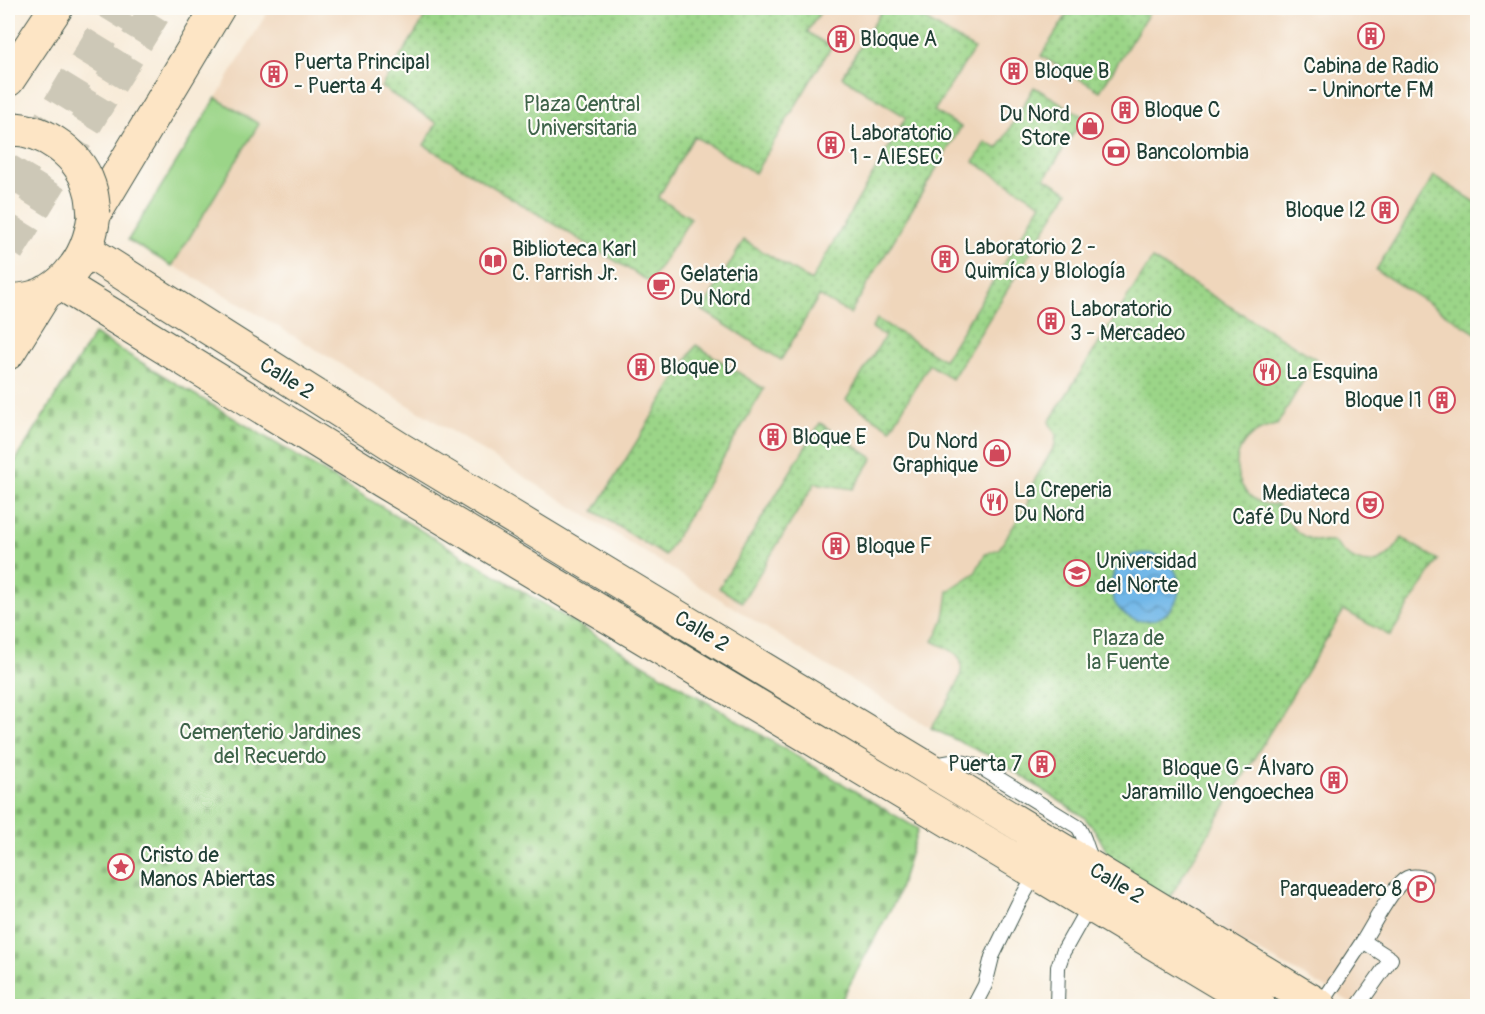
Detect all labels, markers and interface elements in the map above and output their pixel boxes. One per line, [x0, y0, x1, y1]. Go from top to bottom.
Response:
building icon: Cabina de Radio - Uninorte FM [1356, 21, 1386, 51]
building icon: Bloque A [826, 24, 856, 54]
place label: Bloque A [860, 26, 937, 53]
place label: Puerta Principal - Puerta 4 [294, 49, 430, 100]
place label: Cabina de Radio - Uninorte FM [1303, 53, 1439, 104]
building icon: Bloque B [999, 56, 1029, 86]
place label: Bloque B [1034, 58, 1109, 85]
building icon: Puerta Principal - Puerta 4 [259, 59, 289, 89]
park label: Plaza Central Universitaria [524, 91, 640, 142]
building icon: Bloque C [1110, 95, 1140, 125]
place label: Bloque C [1144, 97, 1220, 124]
place label: Du Nord Store [999, 101, 1071, 152]
shop icon: Du Nord Store [1075, 111, 1105, 141]
place label: Laboratorio 1 - AIESEC [850, 120, 952, 171]
building icon: Laboratorio 1 - AIESEC [816, 130, 846, 160]
bank icon: Bancolombia [1101, 137, 1131, 167]
place label: Bancolombia [1136, 139, 1249, 166]
building icon: Bloque I2 [1370, 195, 1400, 225]
place label: Bloque I2 [1285, 197, 1366, 224]
place label: Laboratorio 2 - Quimíca y BIología [964, 234, 1125, 285]
place label: Biblioteca Karl C. Parrish Jr. [512, 236, 637, 287]
building icon: Laboratorio 2 - Quimíca y BIología [930, 244, 960, 274]
library icon: Biblioteca Karl C. Parrish Jr. [478, 246, 508, 276]
place label: Gelateria Du Nord [680, 261, 758, 312]
cafe icon: Gelateria Du Nord [646, 271, 676, 301]
place label: Laboratorio 3 - Mercadeo [1070, 296, 1185, 347]
building icon: Laboratorio 3 - Mercadeo [1036, 306, 1066, 336]
street label: Calle 2 [254, 351, 319, 406]
building icon: Bloque D [626, 352, 656, 382]
place label: Bloque D [660, 354, 737, 381]
restaurant icon: La Esquina [1252, 357, 1282, 387]
place label: La Esquina [1286, 359, 1378, 386]
building icon: Bloque I1 [1427, 385, 1457, 415]
place label: Bloque I1 [1344, 387, 1422, 414]
building icon: Bloque E [758, 422, 788, 452]
place label: Bloque E [792, 424, 866, 451]
place label: Du Nord Graphique [892, 428, 979, 479]
shop icon: Du Nord Graphique [982, 438, 1012, 468]
place label: La Creperia Du Nord [1014, 477, 1112, 528]
place label: Mediateca Café Du Nord [1232, 480, 1350, 531]
restaurant icon: La Creperia Du Nord [979, 487, 1009, 517]
theatre icon: Mediateca Café Du Nord [1355, 490, 1385, 520]
building icon: Bloque F [821, 531, 851, 561]
place label: Bloque F [856, 533, 932, 560]
place label: Universidad del Norte [1096, 548, 1197, 599]
school or university icon: Universidad del Norte [1062, 558, 1092, 588]
street label: Calle 2 [669, 605, 734, 658]
park label: Plaza de la Fuente [1087, 625, 1170, 676]
park label: Cementerio Jardines del Recuerdo [179, 719, 361, 770]
building icon: Puerta 7 [1027, 749, 1057, 779]
place label: Puerta 7 [948, 751, 1022, 778]
place label: Bloque G - Álvaro Jaramillo Vengoechea [1121, 755, 1314, 806]
building icon: Bloque G - Álvaro Jaramillo Vengoechea [1319, 765, 1349, 795]
place label: Cristo de Manos Abiertas [140, 842, 276, 893]
place icon: Cristo de Manos Abiertas [106, 852, 136, 882]
street label: Calle 2 [1084, 857, 1149, 910]
parking icon: Parqueadero 8 [1406, 874, 1436, 904]
place label: Parqueadero 8 [1279, 876, 1402, 903]

